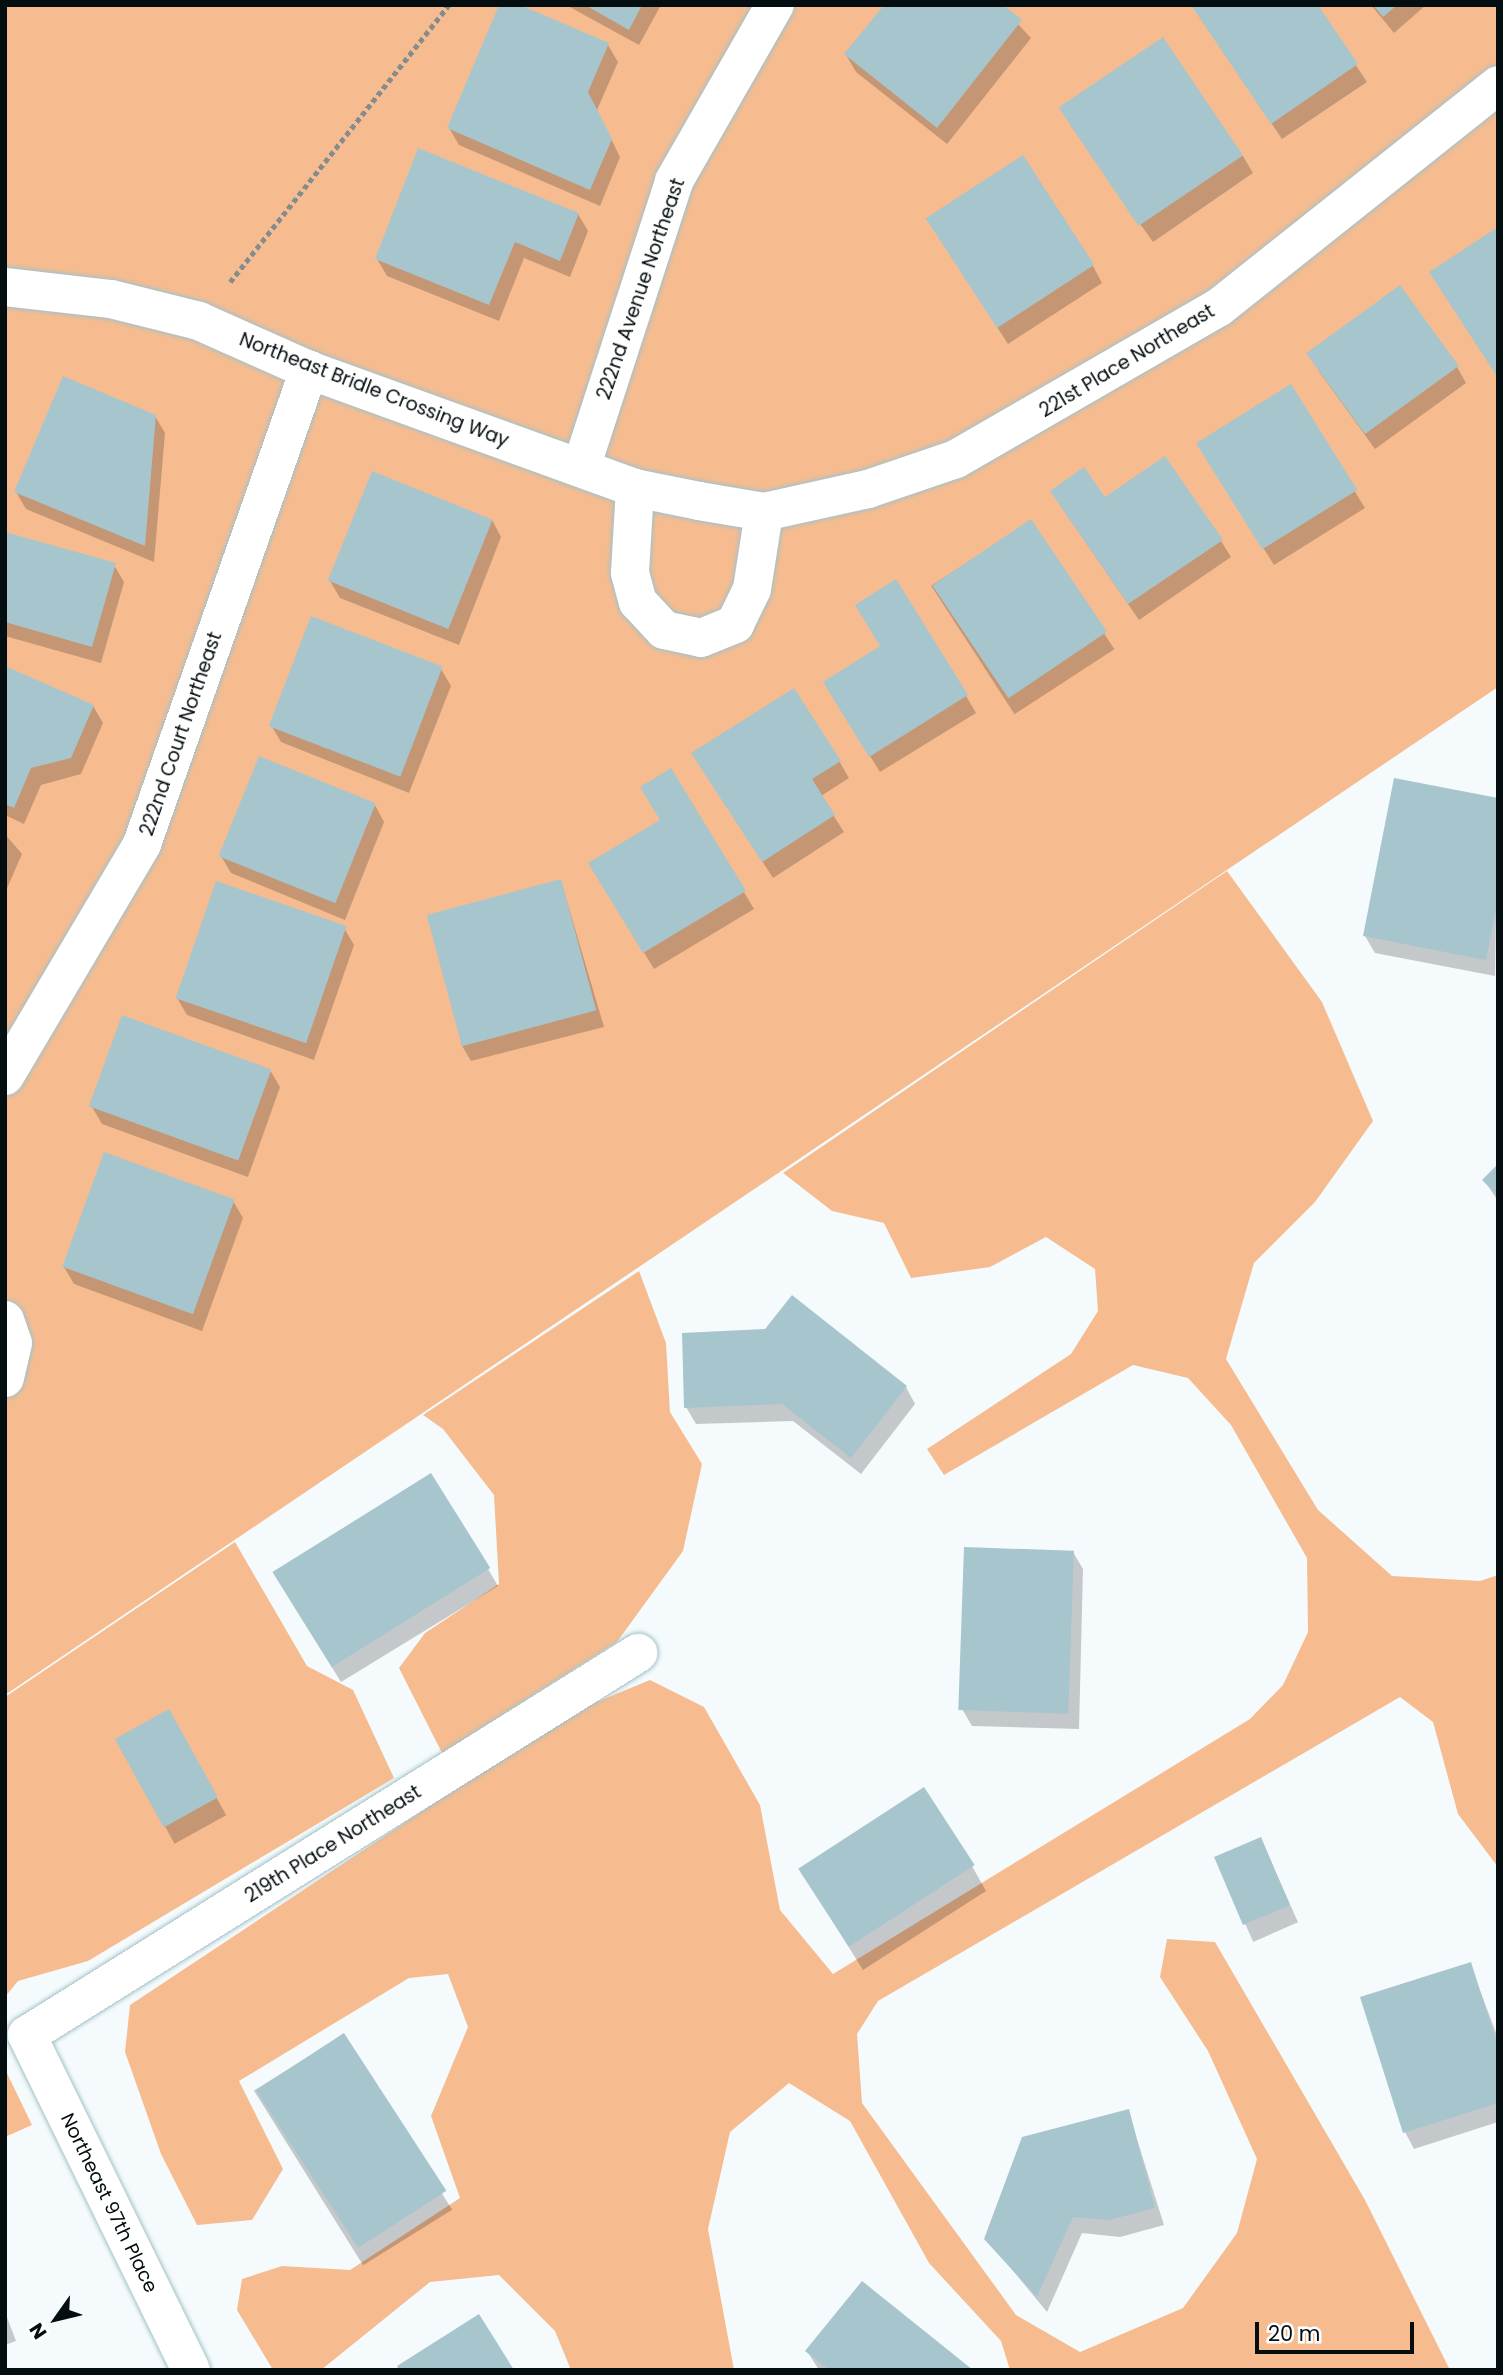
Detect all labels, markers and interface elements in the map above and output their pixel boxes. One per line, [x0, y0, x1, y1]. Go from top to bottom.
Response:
street label: 222nd Avenue Northeast [592, 175, 690, 403]
street label: 221st Place Northeast [1035, 300, 1219, 422]
street label: Northeast Bridle Crossing Way [236, 328, 512, 452]
street label: 222nd Court Northeast [135, 629, 227, 839]
street label: 219th Place Northeast [241, 1781, 425, 1907]
street label: Northeast 97th Place [56, 2110, 162, 2296]
north arrow [21, 2284, 91, 2354]
scale bar [1258, 2308, 1417, 2352]
text: N [23, 2318, 53, 2345]
text: 20 m [1268, 2319, 1321, 2348]

